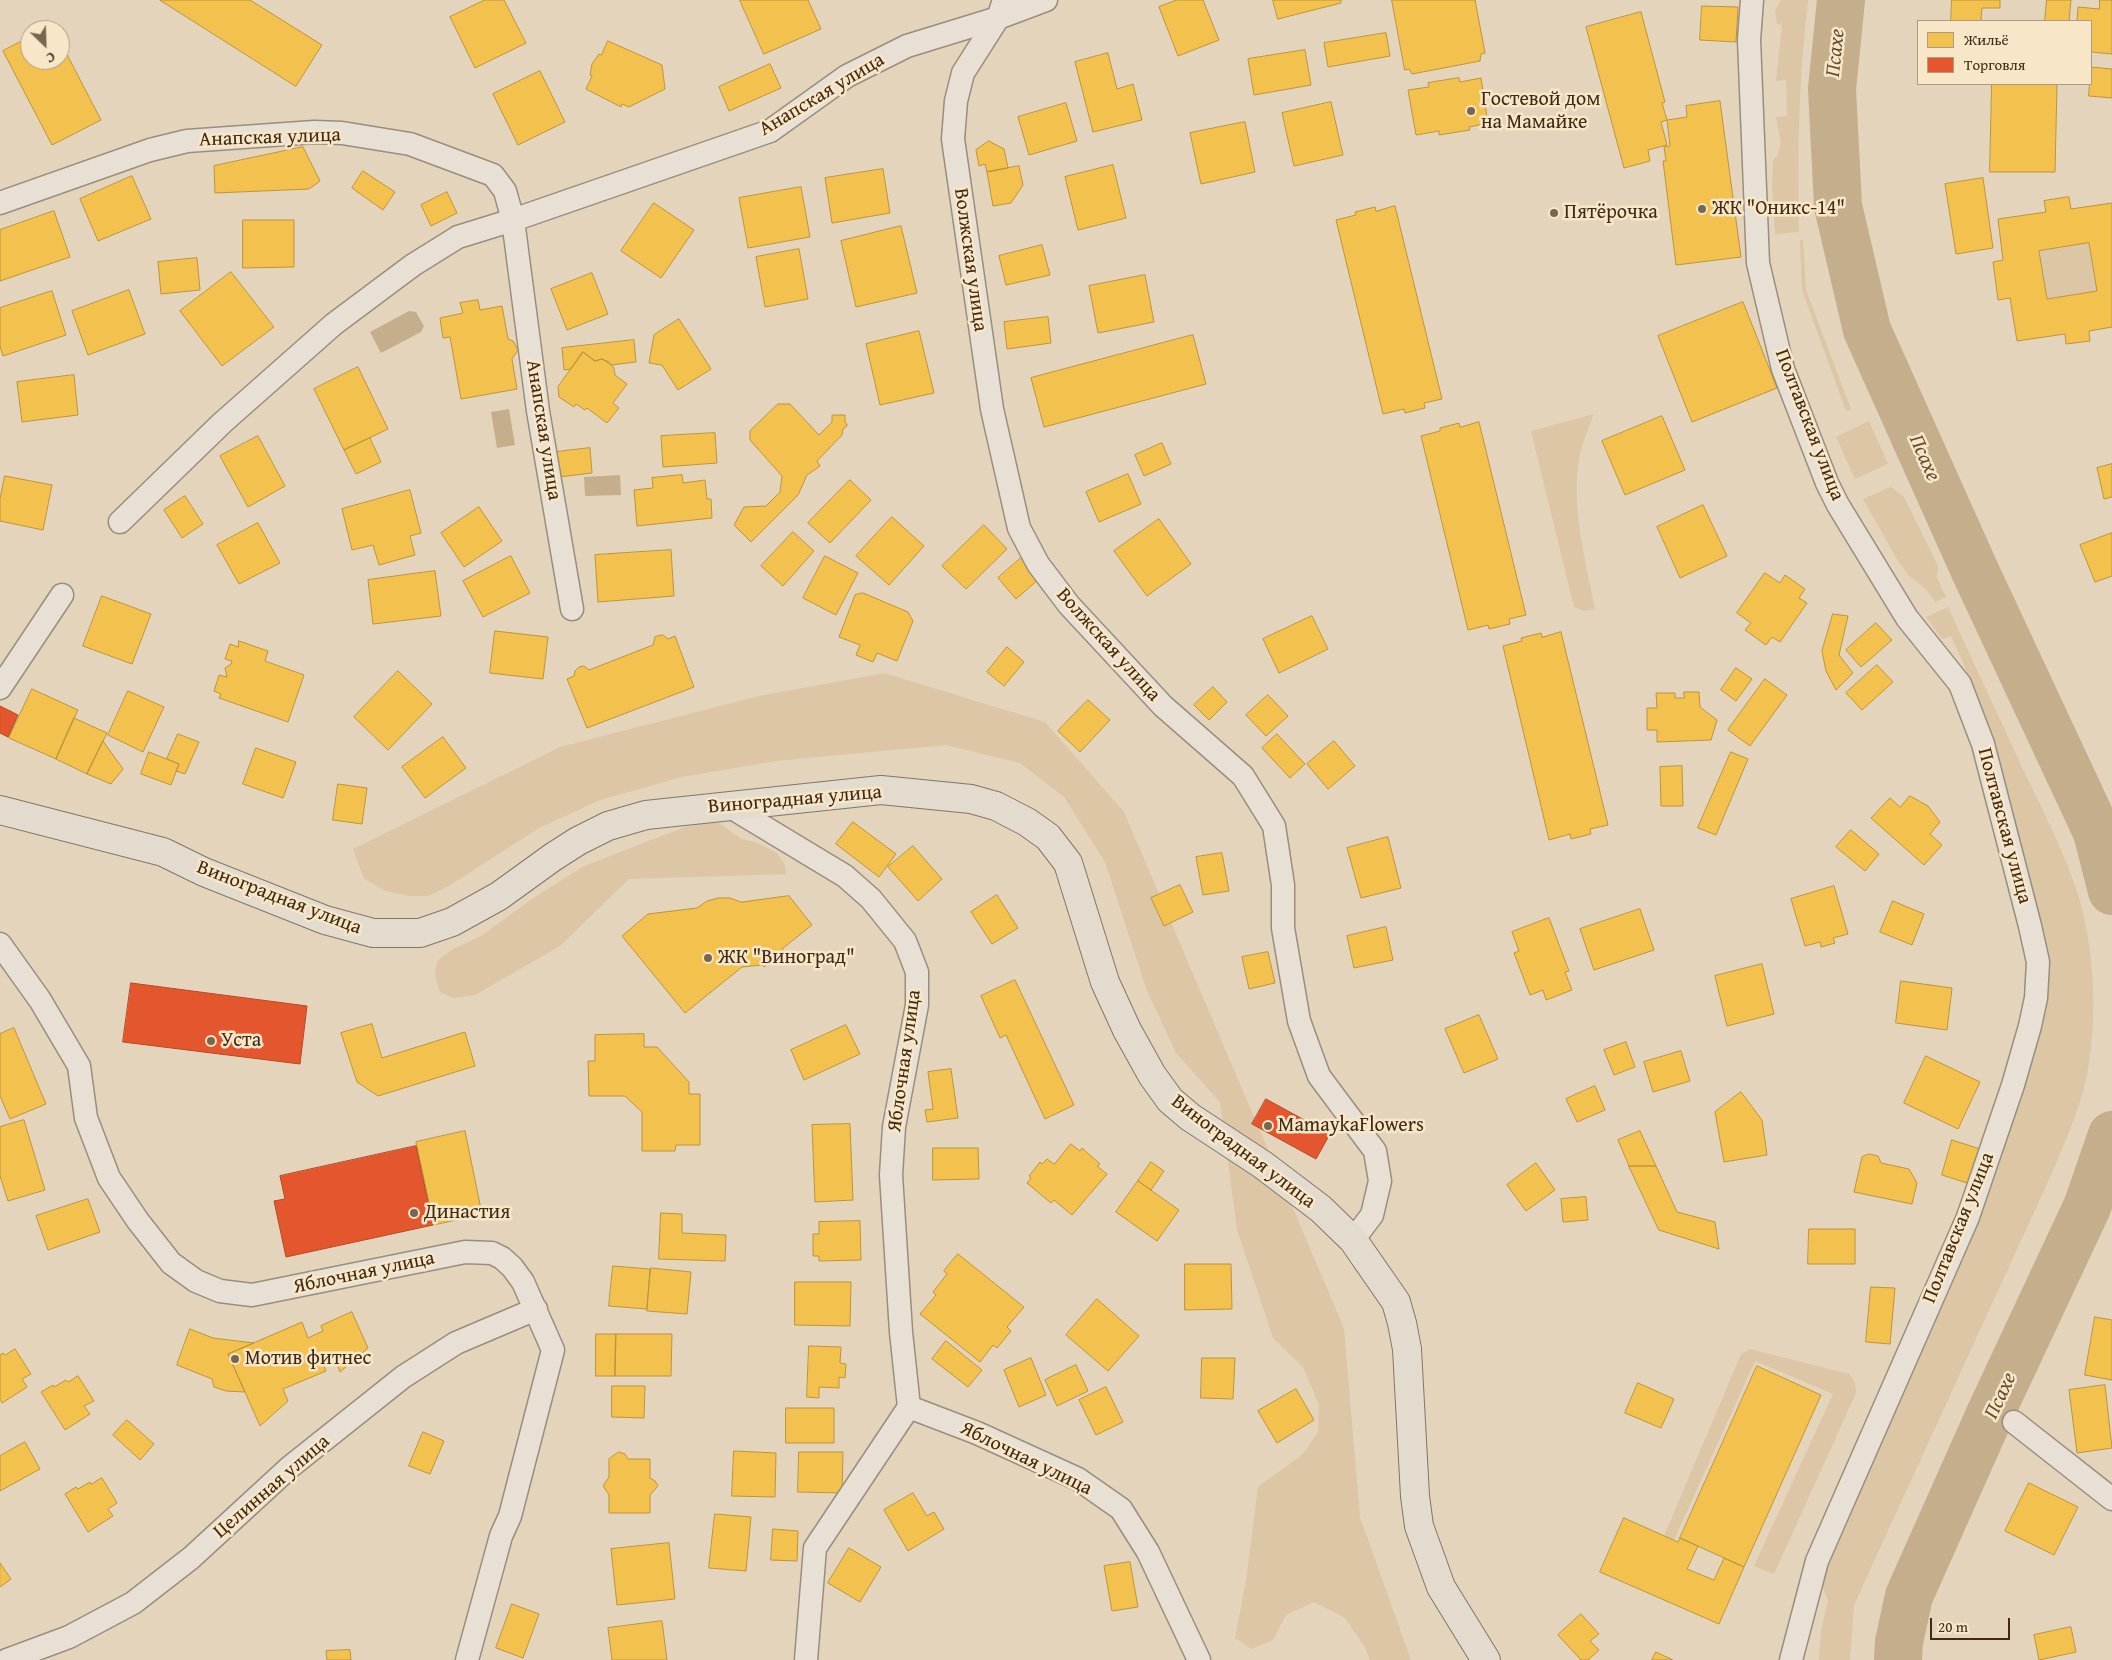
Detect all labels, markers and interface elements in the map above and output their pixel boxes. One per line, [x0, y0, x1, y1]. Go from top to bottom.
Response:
north arrow [20, 20, 70, 70]
legend [1917, 20, 2092, 85]
water label: Псахе [1821, 28, 1851, 78]
text: Жильё [1964, 29, 2009, 50]
text: С [43, 47, 58, 69]
street label: Анапская улица [755, 48, 889, 142]
text: Торговля [1964, 54, 2025, 75]
place label: Гостевой дом на Мамайке [1481, 88, 1600, 135]
marker: Гостевой дом на Мамайке [1465, 105, 1477, 117]
street label: Анапская улица [199, 124, 341, 152]
street label: Волжская улица [948, 187, 992, 333]
place label: ЖК "Оникс-14" [1712, 197, 1845, 221]
place label: Пятёрочка [1564, 201, 1658, 225]
marker: ЖК "Оникс-14" [1696, 203, 1708, 215]
marker: Пятёрочка [1548, 207, 1560, 219]
street label: Полтавская улица [1769, 346, 1849, 504]
street label: Анапская улица [520, 358, 566, 502]
water label: Псахе [1903, 431, 1945, 485]
street label: Волжская улица [1051, 583, 1165, 707]
street label: Полтавская улица [1972, 745, 2036, 907]
street label: Виноградная улица [707, 780, 883, 820]
street label: Виноградная улица [193, 856, 365, 940]
place label: ЖК "Виноград" [718, 946, 855, 970]
marker: ЖК "Виноград" [702, 952, 714, 964]
street label: Яблочная улица [883, 988, 927, 1134]
place label: Уста [221, 1029, 261, 1053]
marker: Уста [205, 1035, 217, 1047]
street label: Виноградная улица [1166, 1090, 1320, 1214]
place label: MamaykaFlowers [1278, 1114, 1424, 1138]
marker: MamaykaFlowers [1262, 1120, 1274, 1132]
street label: Полтавская улица [1918, 1149, 2000, 1307]
place label: Династия [424, 1201, 510, 1225]
marker: Династия [408, 1207, 420, 1219]
street label: Яблочная улица [291, 1246, 437, 1300]
place label: Мотив фитнес [245, 1347, 371, 1371]
marker: Мотив фитнес [229, 1353, 241, 1365]
water label: Псахе [1979, 1369, 2023, 1423]
street label: Яблочная улица [956, 1417, 1096, 1501]
street label: Целинная улица [209, 1430, 335, 1544]
scale bar [1932, 1608, 2012, 1640]
text: 20 m [1938, 1616, 1968, 1637]

